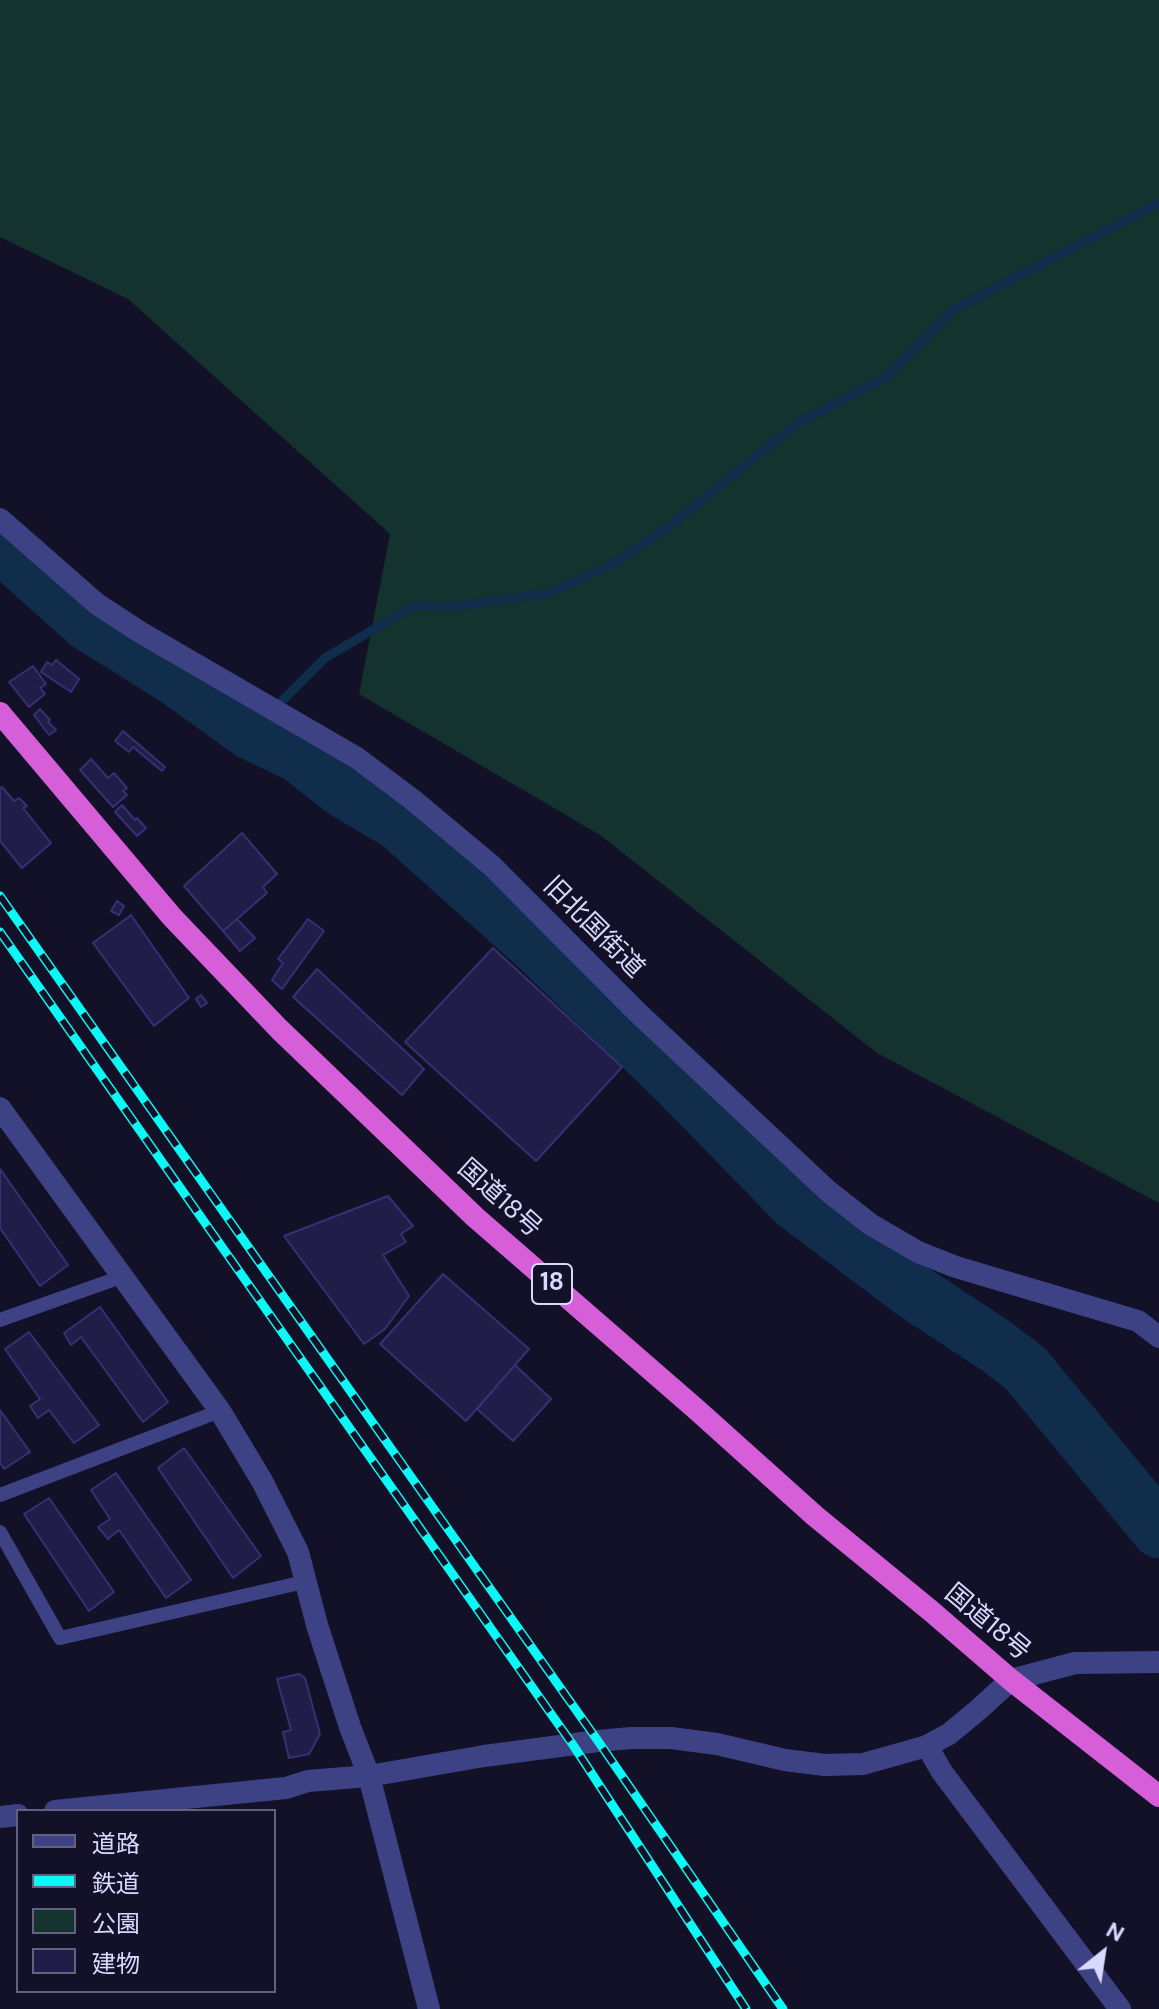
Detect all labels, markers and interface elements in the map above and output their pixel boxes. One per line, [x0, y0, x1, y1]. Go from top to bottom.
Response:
street label: 旧北国街道 [536, 871, 650, 985]
street label: 国道18号 [451, 1153, 547, 1245]
road number: 18 [532, 1264, 572, 1304]
street label: 国道18号 [938, 1578, 1036, 1668]
legend [16, 1809, 276, 1993]
text: 道路 [92, 1828, 140, 1859]
text: 鉄道 [92, 1868, 140, 1899]
text: 公園 [92, 1908, 140, 1939]
north arrow [1063, 1913, 1143, 1993]
text: N [1101, 1915, 1129, 1948]
text: 建物 [92, 1948, 140, 1979]

